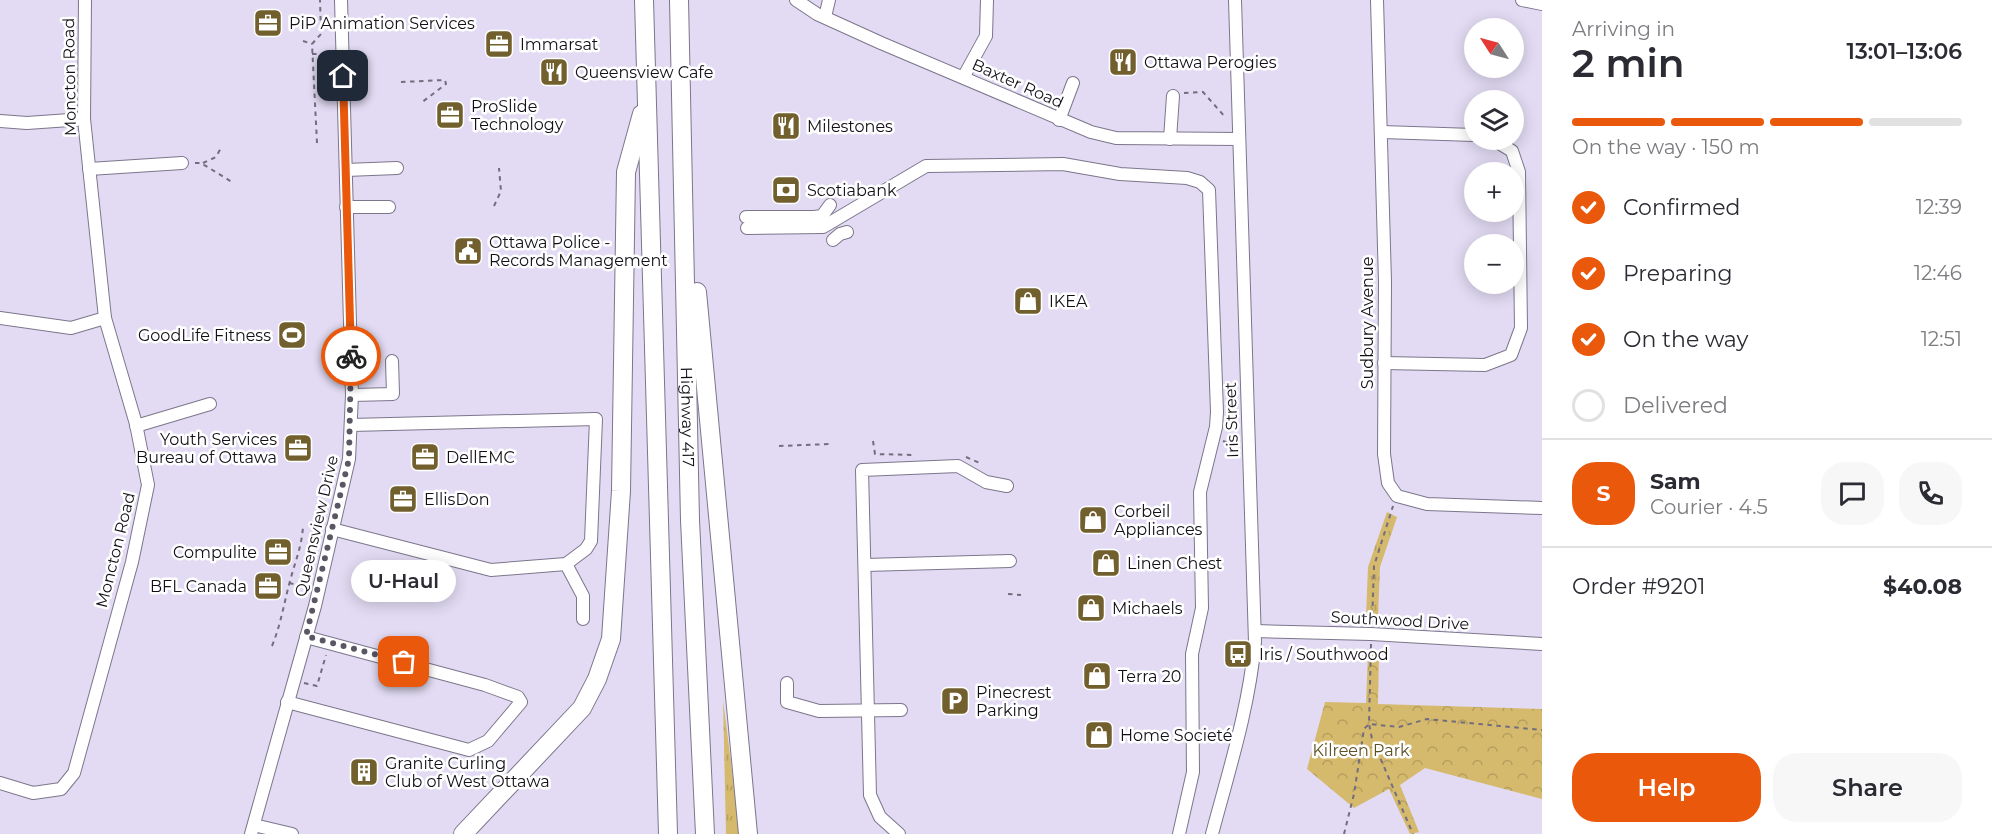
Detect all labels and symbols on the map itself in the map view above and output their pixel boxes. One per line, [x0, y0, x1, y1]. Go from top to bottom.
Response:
office icon: PiP Animation Services [252, 7, 284, 39]
place label: PiP Animation Services [289, 14, 475, 33]
street label: Moncton Road [59, 18, 80, 136]
north arrow [1464, 18, 1524, 78]
office icon: Immarsat [483, 28, 515, 60]
place label: Immarsat [520, 35, 599, 54]
restaurant icon: Ottawa Perogies [1107, 46, 1139, 78]
pin [317, 50, 368, 101]
place label: Ottawa Perogies [1144, 53, 1277, 72]
street label: Baxter Road [969, 55, 1067, 112]
restaurant icon: Queensview Cafe [538, 56, 570, 88]
place label: Queensview Cafe [575, 63, 713, 82]
place label: ProSlide Technology [471, 97, 564, 134]
office icon: ProSlide Technology [434, 99, 466, 131]
restaurant icon: Milestones [770, 110, 802, 142]
place label: Milestones [807, 117, 893, 136]
bank icon: Scotiabank [770, 174, 802, 206]
place label: Scotiabank [807, 181, 897, 200]
place label: Ottawa Police - Records Management [489, 233, 668, 270]
public building icon: Ottawa Police - Records Management [452, 235, 484, 267]
street label: Sudbury Avenue [1358, 257, 1377, 389]
shop icon: IKEA [1012, 285, 1044, 317]
place label: IKEA [1049, 292, 1088, 311]
sports icon: GoodLife Fitness [276, 319, 308, 351]
place label: GoodLife Fitness [138, 326, 271, 345]
courier [321, 326, 381, 386]
street label: Highway 417 [677, 367, 698, 467]
street label: Iris Street [1221, 381, 1242, 458]
place label: Youth Services Bureau of Ottawa [136, 430, 277, 467]
office icon: Youth Services Bureau of Ottawa [282, 432, 314, 464]
office icon: DellEMC [409, 441, 441, 473]
place label: DellEMC [446, 448, 515, 467]
street label: Queensview Drive [291, 454, 342, 599]
office icon: EllisDon [387, 483, 419, 515]
street label: Moncton Road [92, 490, 139, 610]
place label: EllisDon [424, 490, 490, 509]
place label: Corbeil Appliances [1114, 502, 1203, 539]
shop icon: Corbeil Appliances [1077, 504, 1109, 536]
office icon: Compulite [262, 536, 294, 568]
place label: Compulite [173, 543, 257, 562]
shop icon: Linen Chest [1090, 547, 1122, 579]
place label: Linen Chest [1127, 554, 1223, 573]
callout: U-Haul [352, 560, 456, 602]
office icon: BFL Canada [252, 570, 284, 602]
place label: BFL Canada [150, 577, 247, 596]
shop icon: Michaels [1075, 592, 1107, 624]
place label: Michaels [1112, 599, 1183, 618]
street label: Southwood Drive [1330, 607, 1470, 634]
pin [378, 636, 429, 687]
bus stop icon: Iris / Southwood [1222, 638, 1254, 670]
place label: Iris / Southwood [1259, 645, 1389, 664]
shop icon: Terra 20 [1081, 660, 1113, 692]
place label: Terra 20 [1118, 667, 1181, 686]
place label: Pinecrest Parking [976, 683, 1052, 720]
parking icon: Pinecrest Parking [939, 685, 971, 717]
shop icon: Home Societé [1083, 719, 1115, 751]
place label: Home Societé [1120, 726, 1232, 745]
park label: Kilreen Park [1312, 741, 1410, 760]
place label: Granite Curling Club of West Ottawa [385, 754, 550, 791]
building icon: Granite Curling Club of West Ottawa [348, 756, 380, 788]

